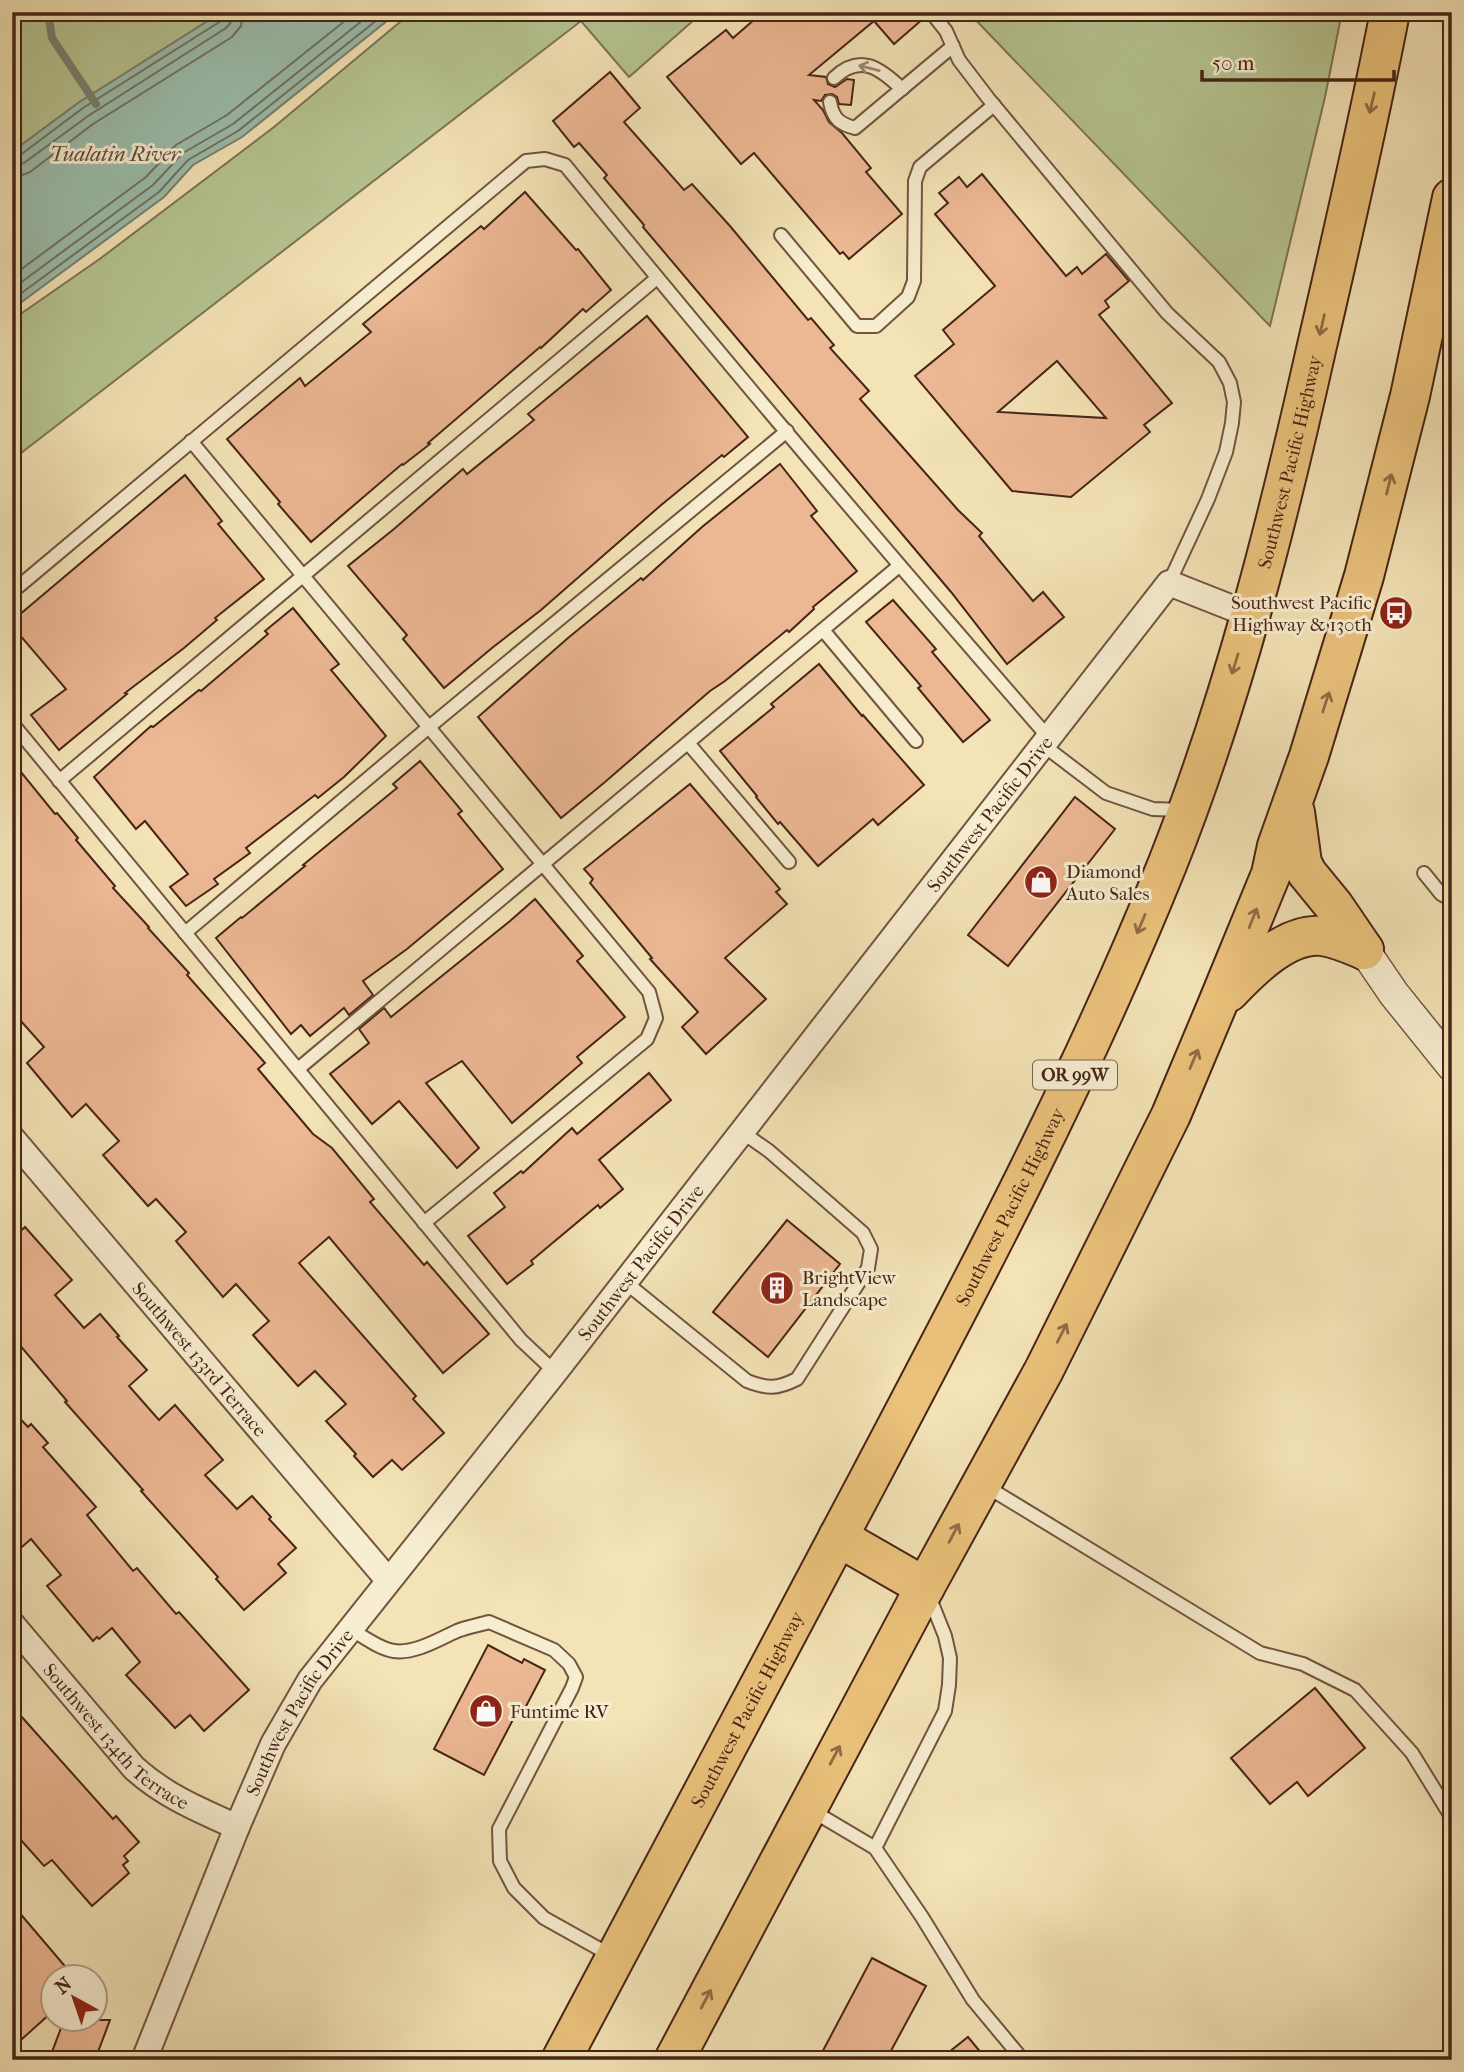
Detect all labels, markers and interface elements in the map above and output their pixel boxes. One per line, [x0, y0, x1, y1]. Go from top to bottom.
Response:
scale bar [1202, 38, 1394, 82]
text: 50 m [1212, 51, 1255, 75]
one-way arrow [859, 61, 881, 74]
one-way arrow [1364, 91, 1378, 114]
water label: Tualatin River [50, 142, 182, 166]
one-way arrow [1315, 313, 1328, 336]
street label: Southwest Pacific Highway [1254, 352, 1327, 571]
one-way arrow [1382, 473, 1396, 496]
place label: Southwest Pacific Highway & 130th [1231, 592, 1372, 636]
bus stop icon: Southwest Pacific Highway & 130th [1377, 594, 1415, 632]
one-way arrow [1228, 653, 1241, 675]
one-way arrow [1321, 692, 1334, 714]
street label: Southwest Pacific Drive [923, 732, 1058, 897]
place label: Diamond Auto Sales [1065, 861, 1149, 905]
shop icon: Diamond Auto Sales [1022, 863, 1060, 901]
one-way arrow [1248, 907, 1261, 929]
one-way arrow [1134, 913, 1147, 934]
one-way arrow [1189, 1049, 1202, 1070]
road number: OR 99W [1033, 1060, 1117, 1090]
street label: Southwest Pacific Highway [952, 1104, 1070, 1310]
street label: Southwest Pacific Drive [574, 1180, 709, 1345]
place label: BrightView Landscape [802, 1267, 897, 1311]
building icon: BrightView Landscape [758, 1269, 796, 1307]
street label: Southwest 133rd Terrace [127, 1278, 271, 1441]
one-way arrow [1056, 1323, 1070, 1344]
one-way arrow [948, 1523, 961, 1544]
street label: Southwest Pacific Highway [687, 1607, 809, 1812]
street label: Southwest Pacific Drive [242, 1625, 358, 1799]
street label: Southwest 134th Terrace [38, 1659, 192, 1815]
shop icon: Funtime RV [467, 1692, 505, 1730]
place label: Funtime RV [510, 1701, 609, 1723]
one-way arrow [829, 1745, 843, 1766]
north arrow [38, 1964, 108, 2034]
text: N [51, 1972, 77, 1999]
one-way arrow [699, 1990, 713, 2010]

